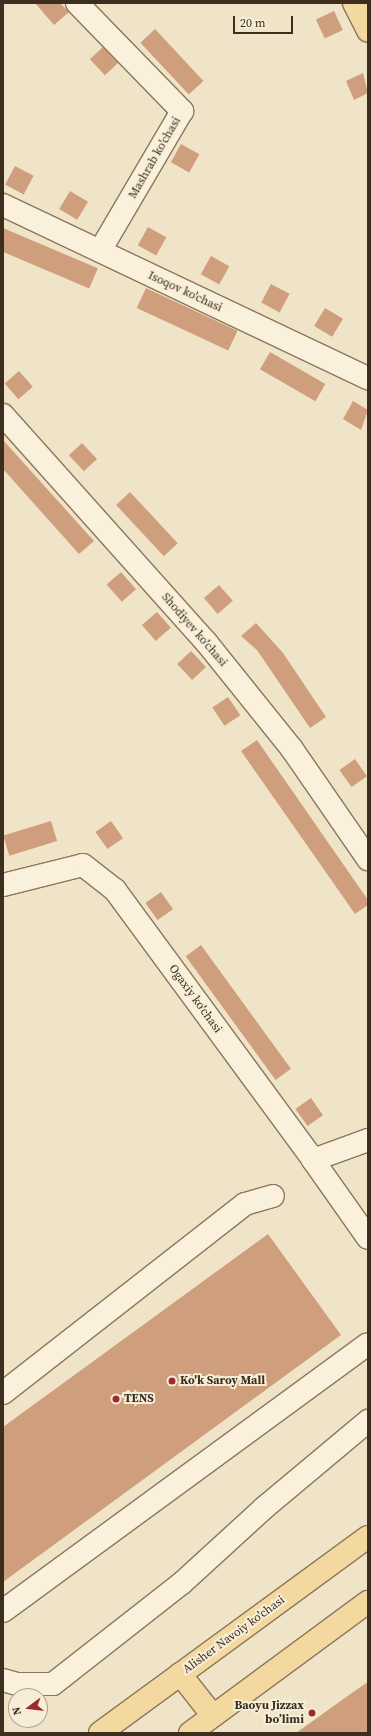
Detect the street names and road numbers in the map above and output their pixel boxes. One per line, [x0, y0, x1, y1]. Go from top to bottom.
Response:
street label: Mashrab ko'chasi [126, 115, 184, 201]
street label: Isoqov ko'chasi [146, 269, 224, 315]
street label: Shodiyev ko'chasi [158, 590, 230, 670]
street label: Ogaxiy ko'chasi [165, 962, 225, 1036]
street label: Alisher Navoiy ko'chasi [180, 1593, 288, 1677]

